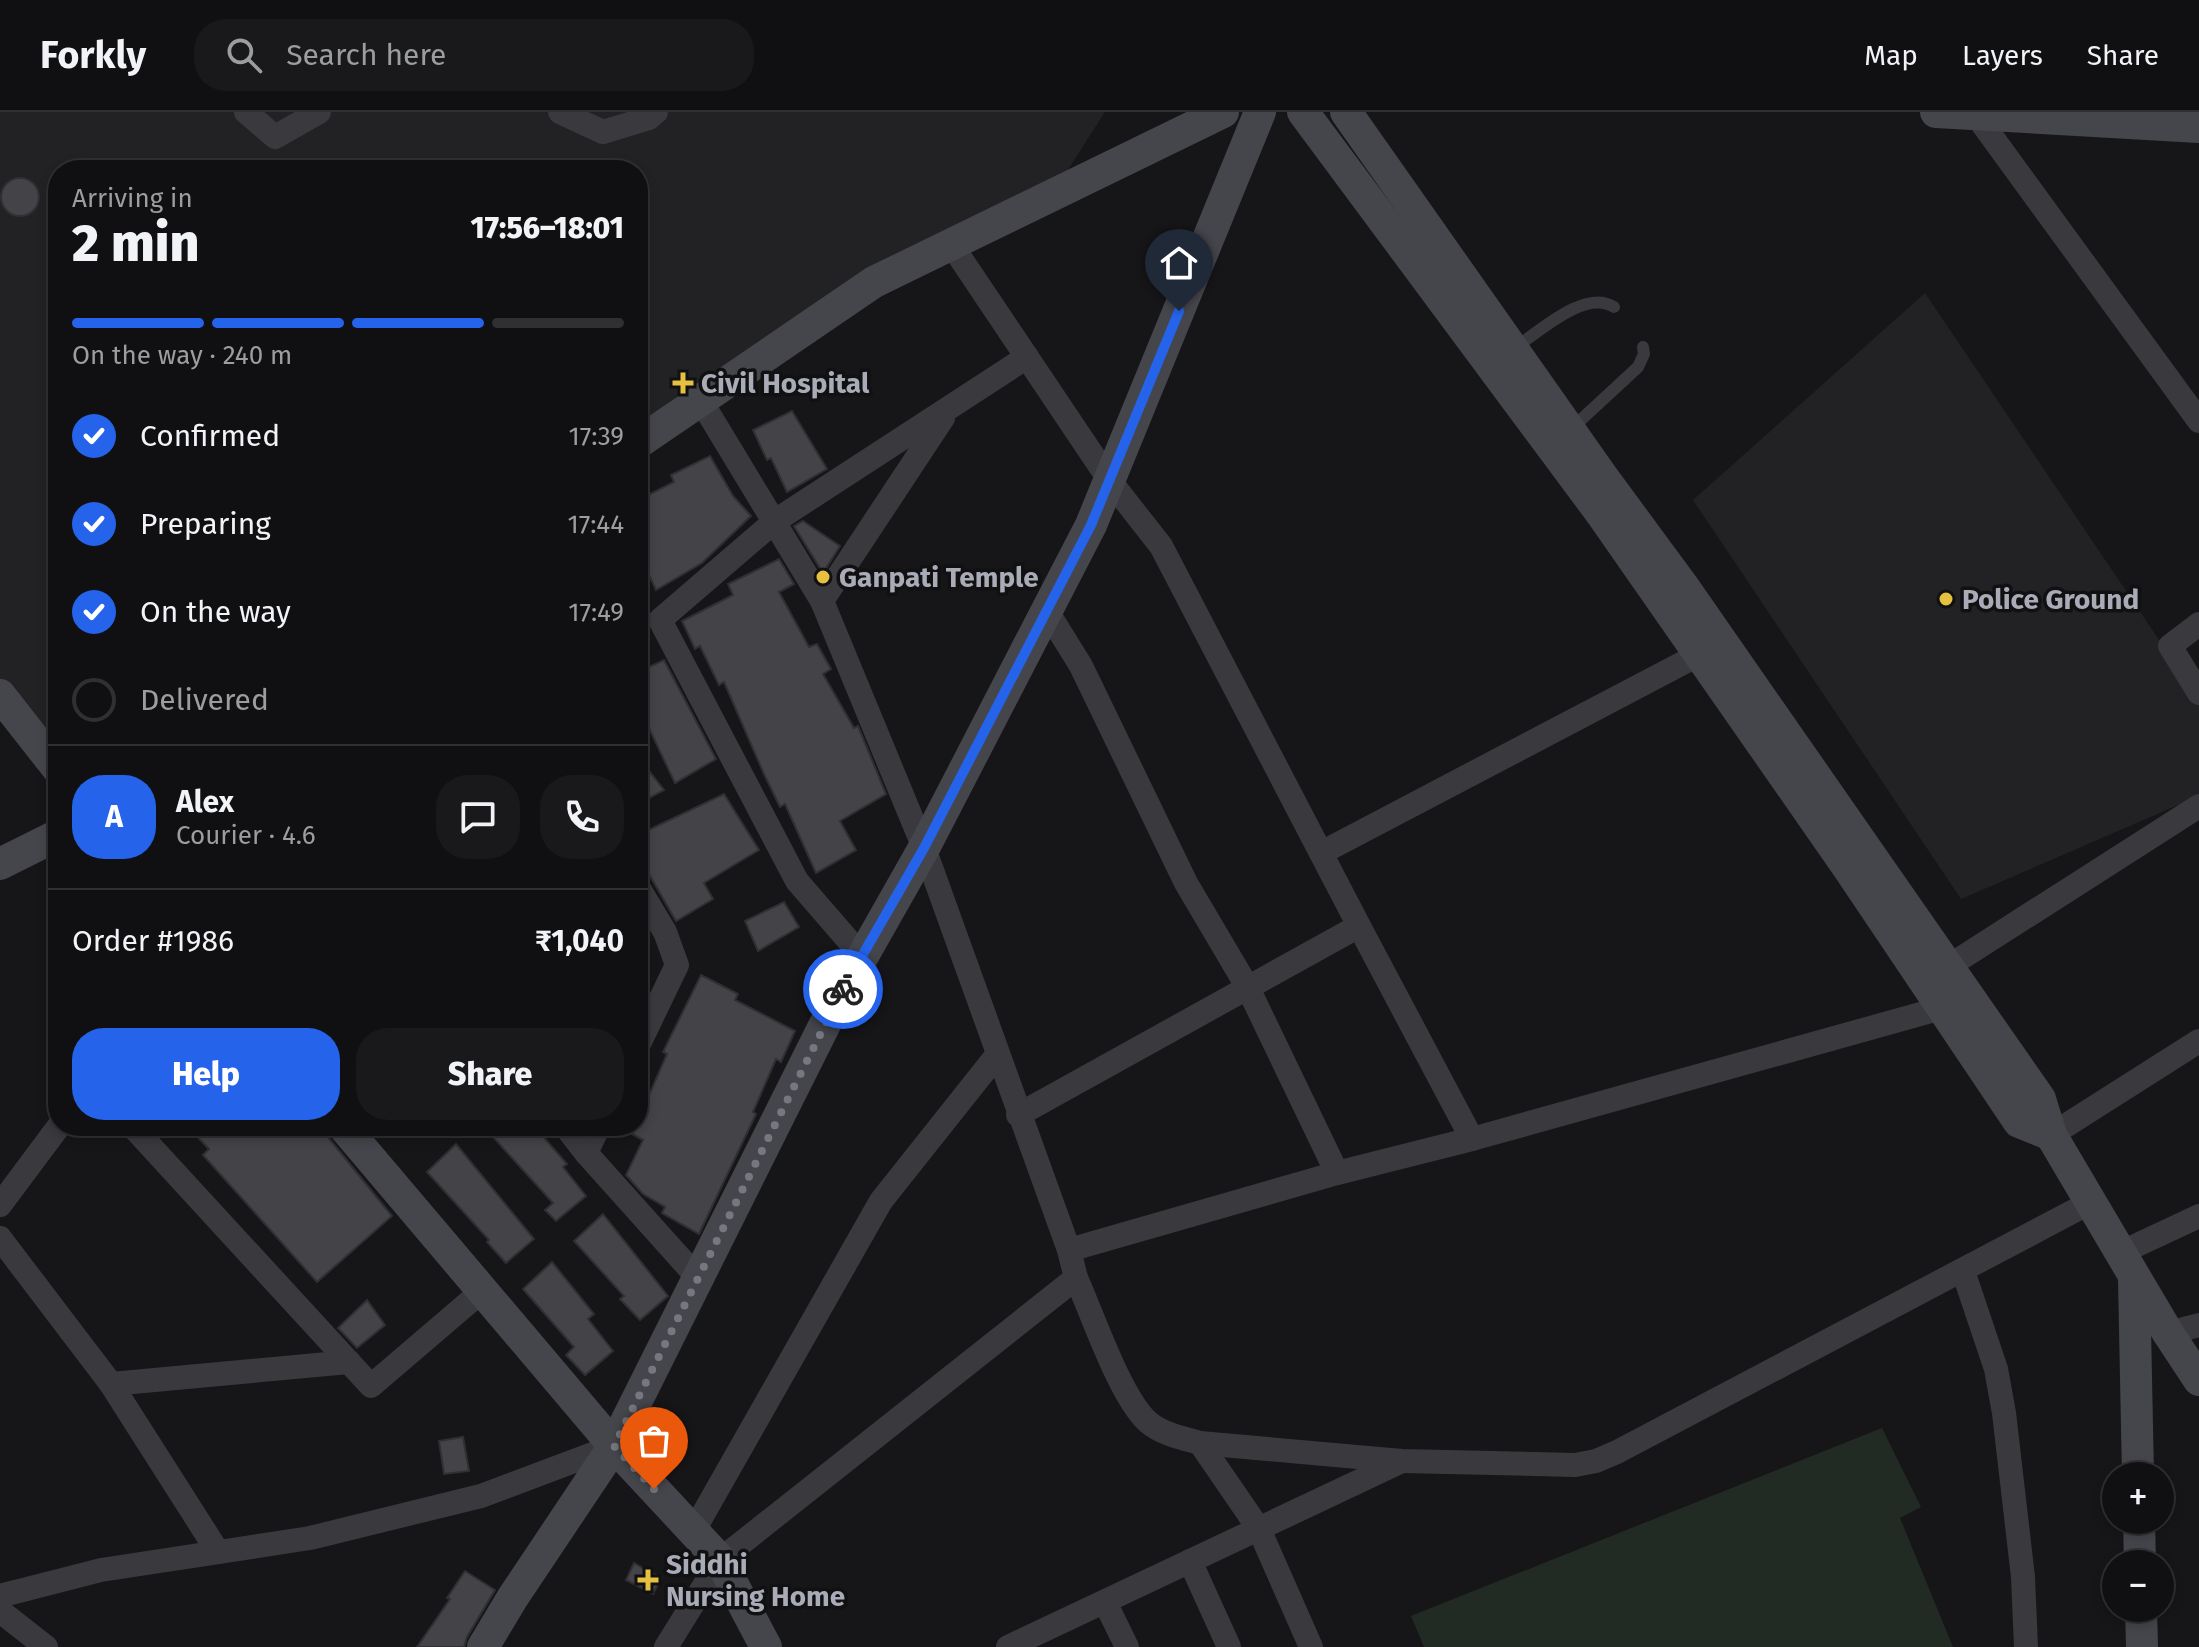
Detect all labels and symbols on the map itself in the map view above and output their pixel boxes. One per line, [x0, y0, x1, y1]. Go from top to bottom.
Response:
pin [1145, 229, 1213, 311]
place label: Civil Hospital [701, 367, 870, 400]
marker: Civil Hospital [672, 372, 694, 394]
place label: Ganpati Temple [839, 561, 1039, 594]
marker: Ganpati Temple [814, 568, 832, 586]
place label: Police Ground [1962, 583, 2139, 616]
marker: Police Ground [1937, 590, 1955, 608]
courier [803, 949, 883, 1029]
pin [620, 1407, 688, 1489]
place label: Siddhi Nursing Home [666, 1548, 845, 1613]
marker: Siddhi Nursing Home [637, 1569, 659, 1591]

